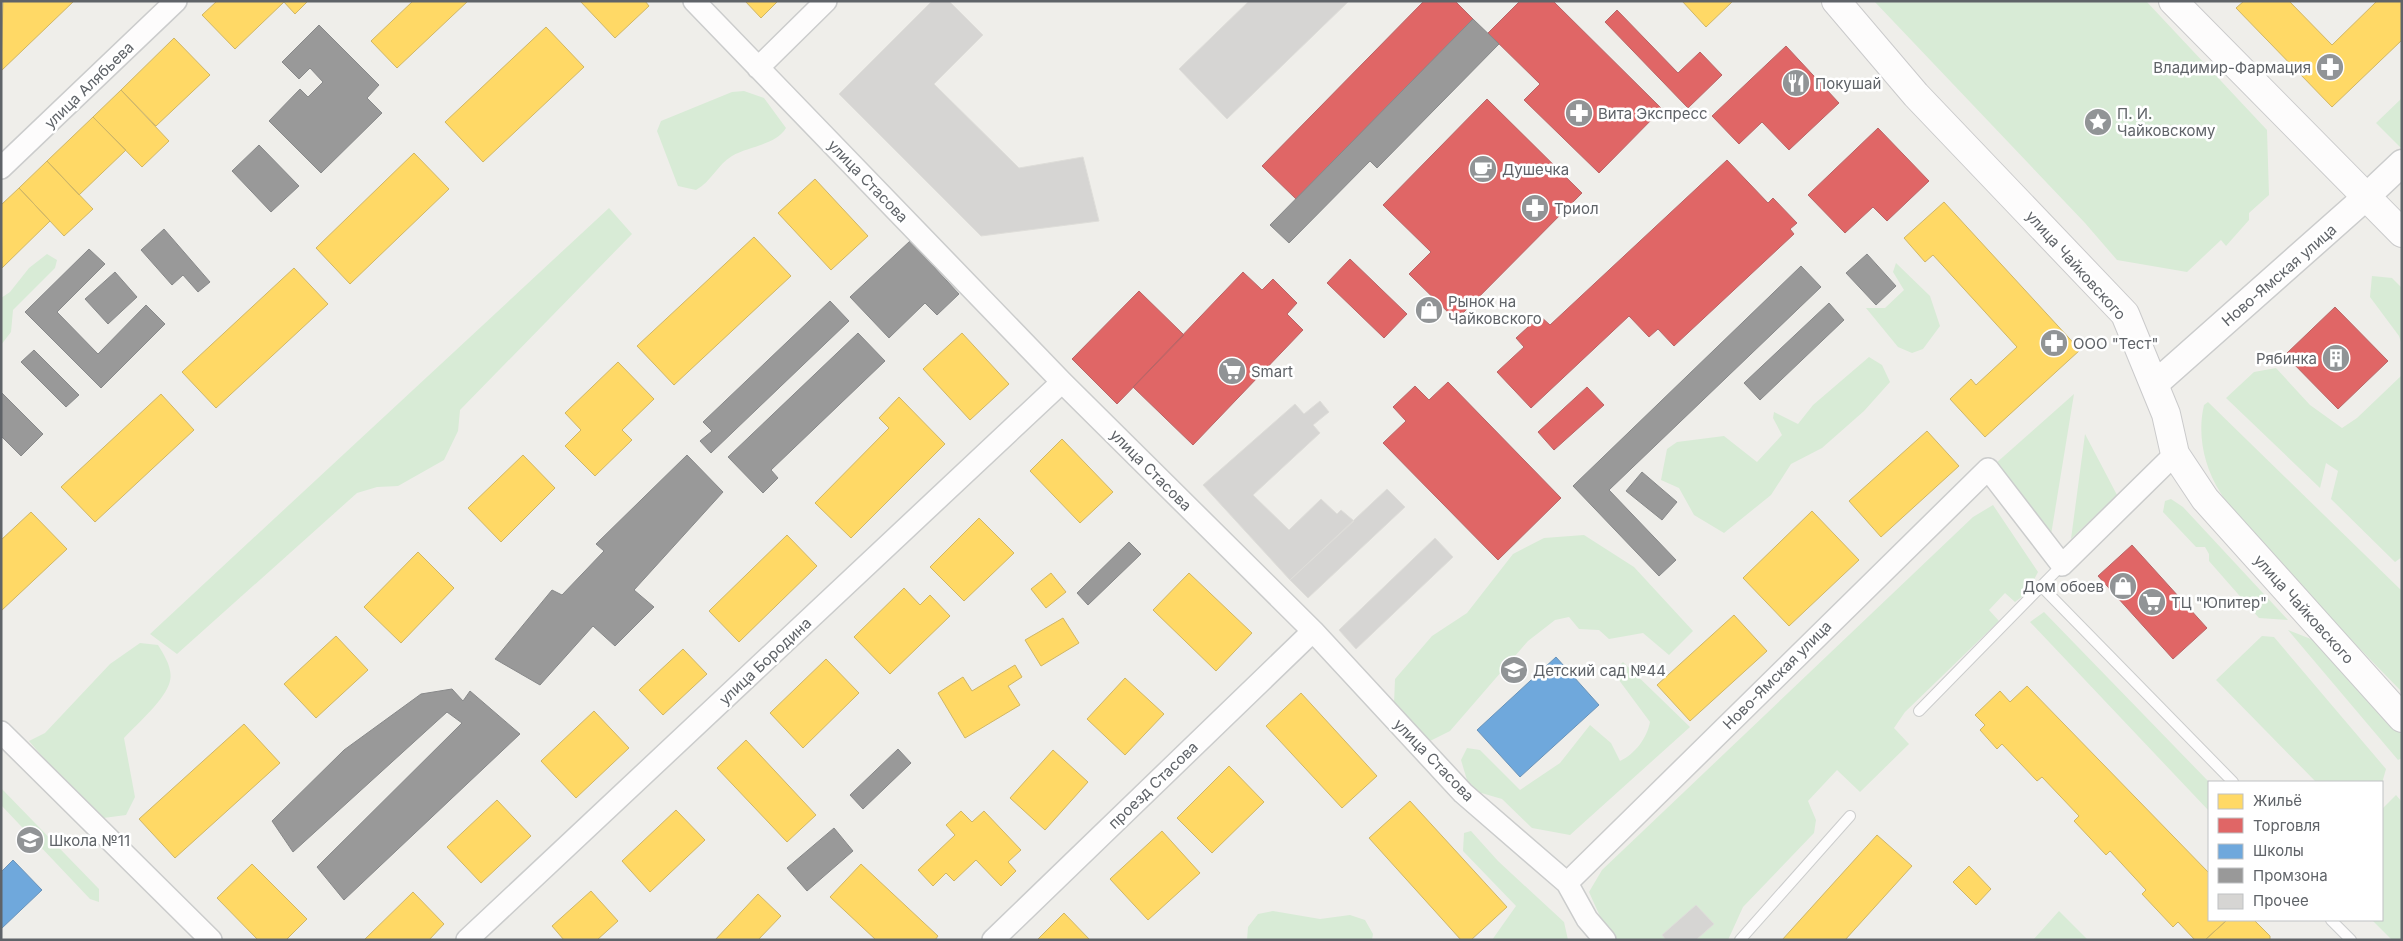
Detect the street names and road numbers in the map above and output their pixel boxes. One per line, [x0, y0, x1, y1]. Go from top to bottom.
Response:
street label: улица Алябьева [40, 38, 138, 132]
street label: улица Стасова [824, 136, 912, 226]
street label: улица Чайковского [2022, 206, 2130, 324]
street label: Ново-Ямская улица [2218, 220, 2340, 330]
street label: улица Стасова [1106, 425, 1196, 515]
street label: улица Чайковского [2250, 550, 2358, 668]
street label: улица Бородина [715, 613, 815, 709]
street label: Ново-Ямская улица [1719, 617, 1835, 733]
street label: улица Стасова [1390, 715, 1478, 805]
street label: проезд Стасова [1104, 737, 1202, 833]

